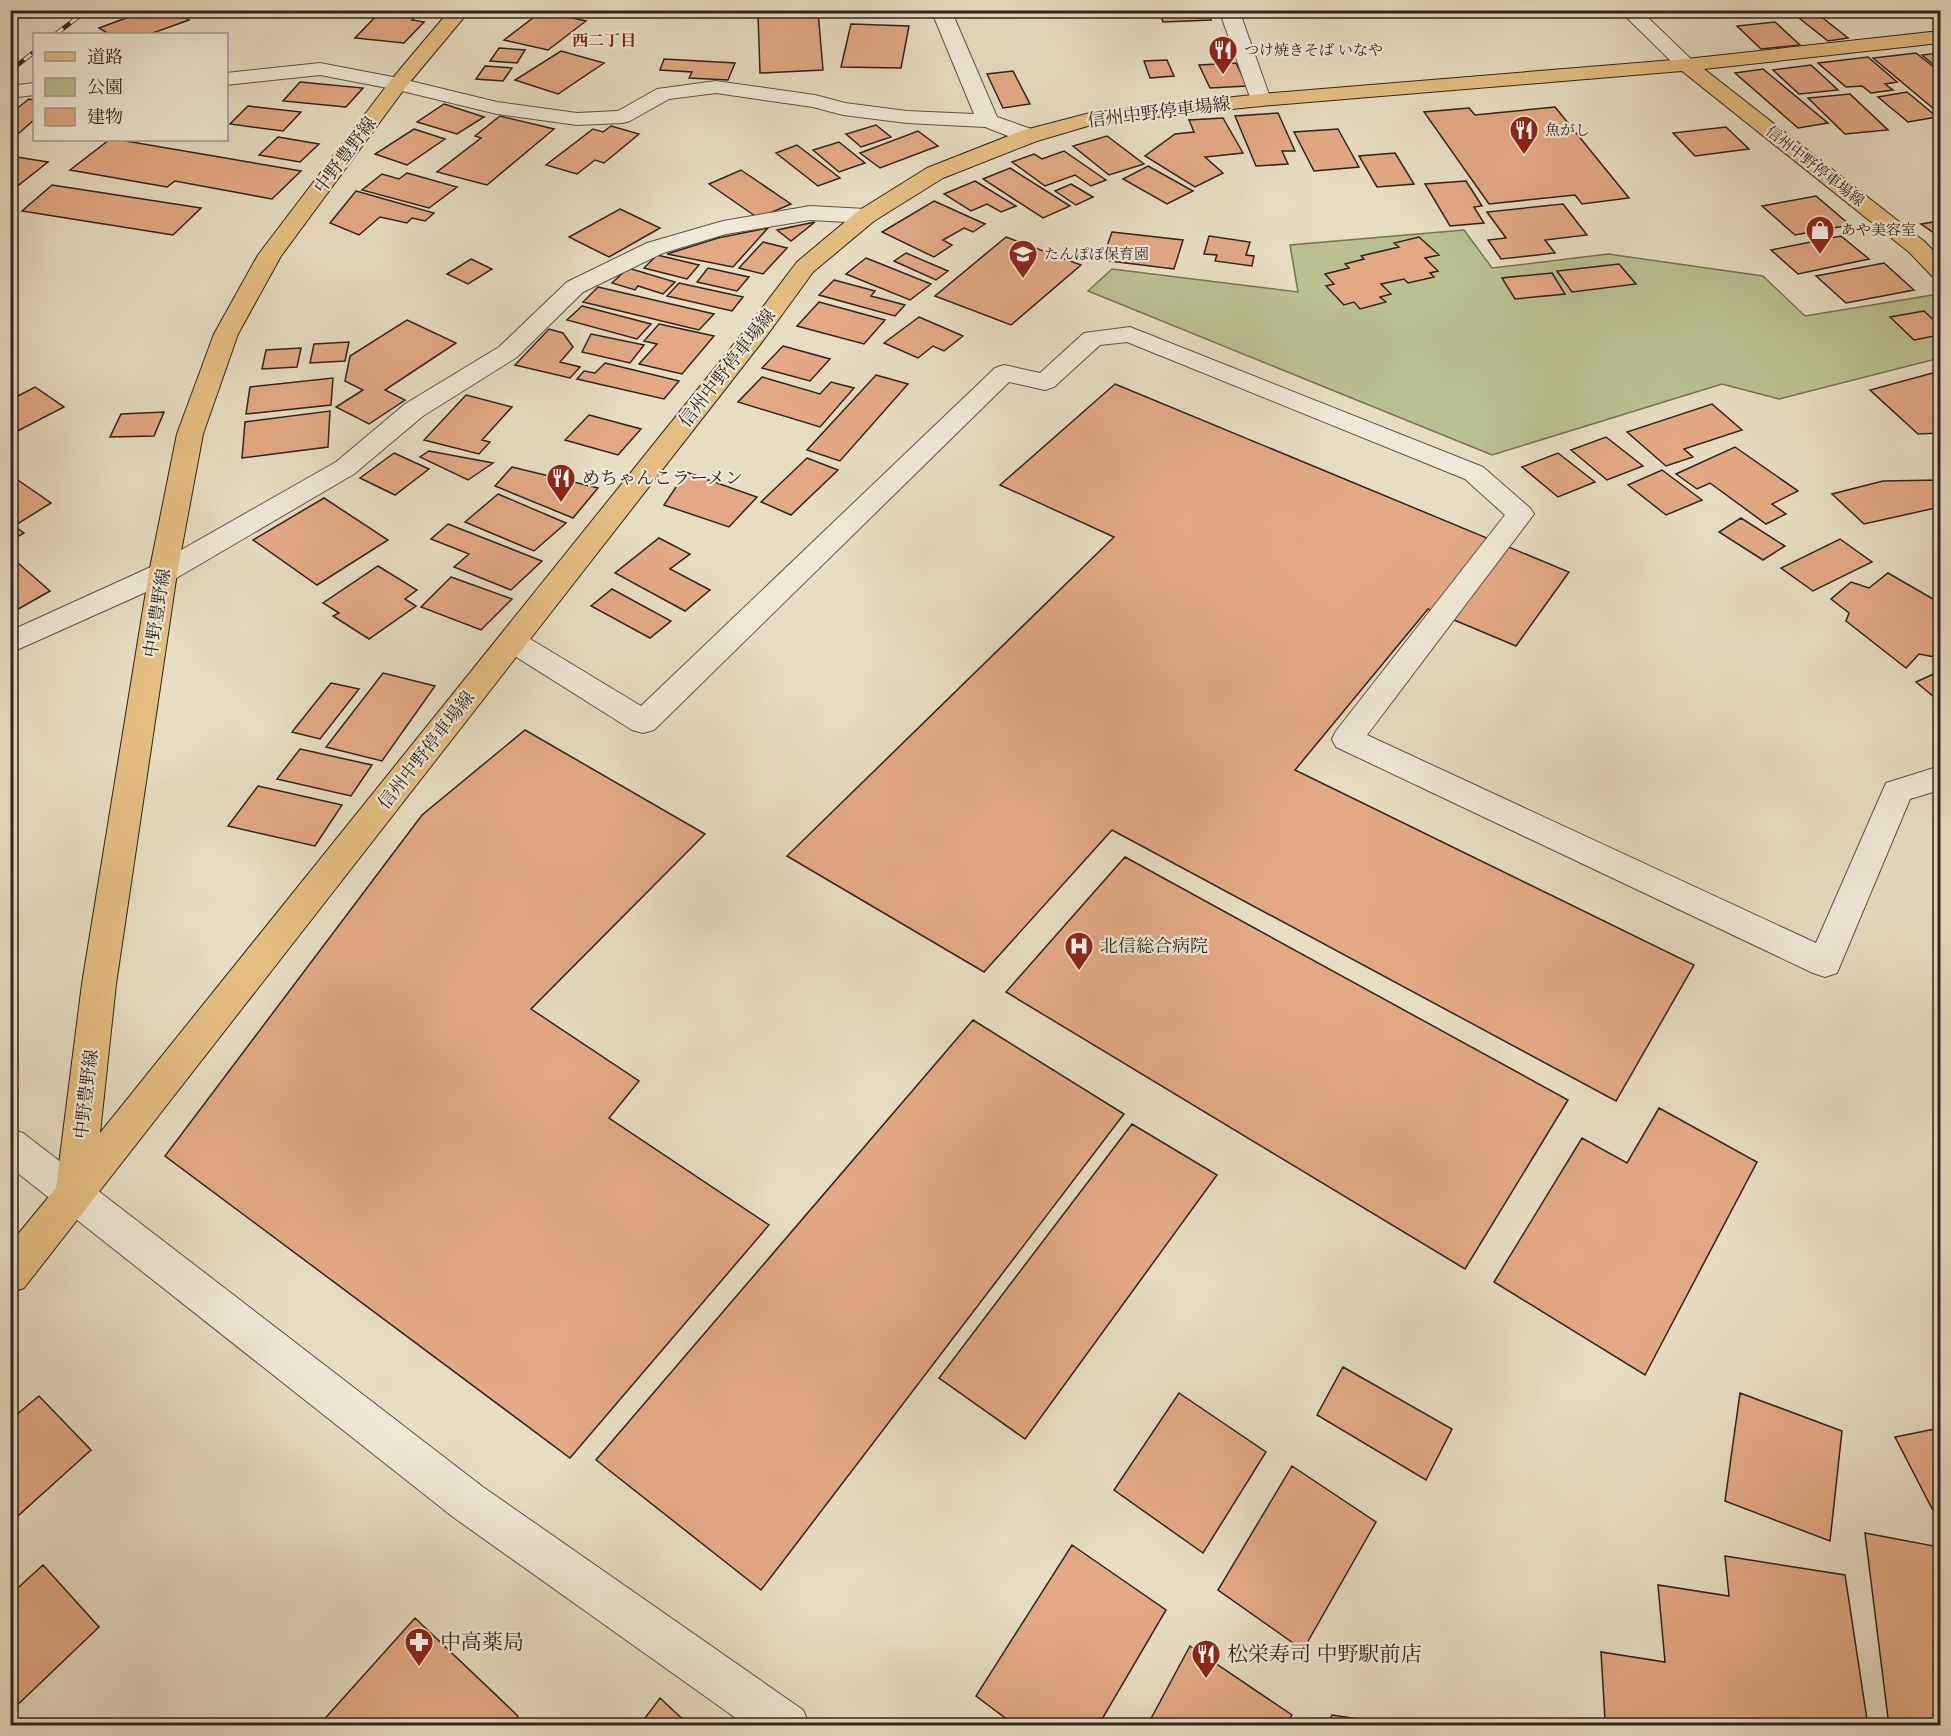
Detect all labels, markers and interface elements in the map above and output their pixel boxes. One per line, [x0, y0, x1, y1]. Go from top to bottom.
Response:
district label: 西二丁目 [572, 30, 636, 50]
legend [33, 33, 228, 141]
restaurant icon: つけ焼きそば いなや [1207, 34, 1239, 76]
place label: つけ焼きそば いなや [1244, 40, 1383, 59]
text: 道路 [87, 46, 123, 68]
text: 公園 [87, 76, 123, 98]
street label: 信州中野停車場線 [1086, 92, 1232, 132]
text: 建物 [87, 106, 123, 128]
street label: 中野豊野線 [309, 112, 381, 198]
restaurant icon: 魚がし [1508, 114, 1540, 156]
place label: 魚がし [1545, 120, 1590, 139]
street label: 信州中野停車場線 [1762, 121, 1868, 210]
shop icon: あや美容室 [1804, 214, 1836, 256]
place label: あや美容室 [1841, 220, 1916, 239]
school or university icon: たんぽぽ保育園 [1007, 238, 1039, 280]
place label: たんぽぽ保育園 [1044, 244, 1149, 263]
street label: 信州中野停車場線 [674, 304, 780, 432]
restaurant icon: めちゃんこラーメン [545, 462, 577, 504]
place label: めちゃんこラーメン [582, 467, 743, 489]
street label: 中野豊野線 [139, 567, 175, 659]
street label: 信州中野停車場線 [373, 686, 479, 814]
hospital icon: 北信総合病院 [1063, 930, 1095, 972]
place label: 北信総合病院 [1100, 935, 1208, 957]
street label: 中野豊野線 [70, 1048, 102, 1140]
pharmacy icon: 中高薬局 [403, 1626, 435, 1668]
place label: 中高薬局 [440, 1629, 524, 1654]
restaurant icon: 松栄寿司 中野駅前店 [1190, 1638, 1222, 1680]
place label: 松栄寿司 中野駅前店 [1227, 1641, 1422, 1666]

